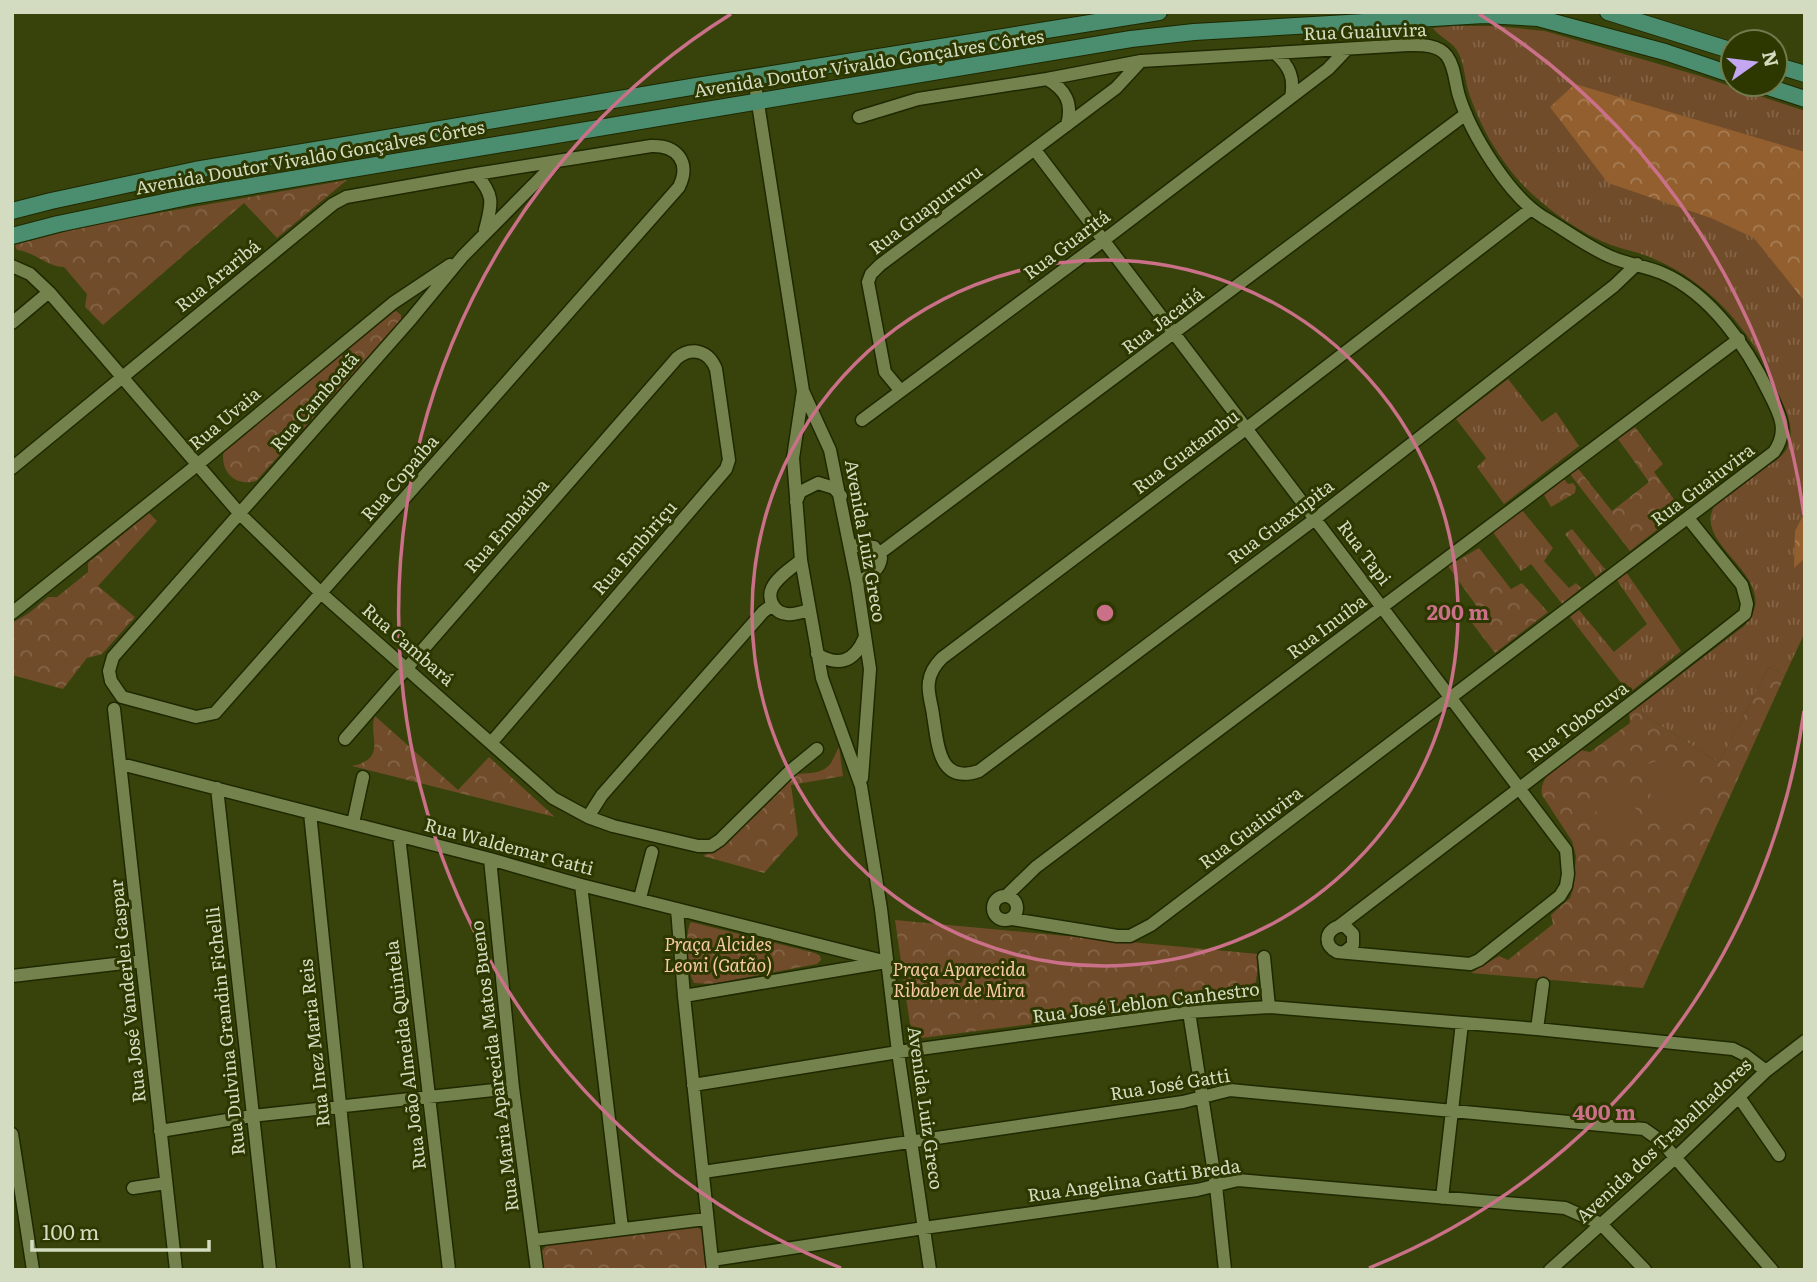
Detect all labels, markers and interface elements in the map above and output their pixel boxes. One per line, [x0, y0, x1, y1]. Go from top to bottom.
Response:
street label: Rua Guaiuvira [1303, 15, 1427, 46]
street label: Avenida Doutor Vivaldo Gonçalves Côrtes [692, 21, 1046, 104]
north arrow [1719, 28, 1789, 98]
text: N [1756, 48, 1787, 70]
street label: Avenida Doutor Vivaldo Gonçalves Côrtes [133, 112, 486, 201]
street label: Rua Guapuruvu [863, 157, 987, 260]
street label: Rua Guaritá [1017, 202, 1115, 285]
street label: Rua Araribá [169, 232, 266, 318]
street label: Rua Jacatiá [1115, 280, 1209, 360]
street label: Rua Camboatã [263, 345, 365, 456]
street label: Rua Uvaia [182, 380, 266, 456]
street label: Rua Guatambu [1126, 402, 1244, 500]
street label: Rua Copaíba [354, 428, 444, 526]
street label: Rua Guaiuvira [1645, 436, 1760, 532]
street label: Avenida Luiz Greco [839, 457, 894, 624]
street label: Rua Embaúba [457, 472, 555, 578]
street label: Rua Guaxupita [1221, 472, 1339, 570]
street label: Rua Embiriçu [585, 494, 682, 600]
street label: Rua Tapi [1332, 514, 1399, 590]
street label: Rua Inuíba [1281, 587, 1372, 665]
text: 200 m [1427, 595, 1489, 626]
street label: Rua Cambará [357, 596, 461, 692]
centre of rings [1093, 601, 1117, 625]
street label: Rua Tobocuva [1521, 674, 1634, 768]
street label: Rua Guaiuvira [1193, 779, 1308, 875]
street label: Rua Waldemar Gatti [422, 810, 597, 881]
street label: Rua José Vanderlei Gaspar [101, 878, 152, 1104]
street label: Rua Dulvina Grandin Fichelli [198, 905, 251, 1157]
street label: Rua Maria Aparecida Matos Bueno [462, 919, 525, 1213]
park label: Praça Alcides Leoni (Gatão) [664, 930, 772, 978]
street label: Rua João Almeida Quintela [377, 939, 432, 1172]
park label: Praça Aparecida Ribaben de Mira [892, 955, 1026, 1003]
street label: Rua Inez Maria Reis [291, 958, 336, 1128]
street label: Rua José Leblon Canhestro [1031, 974, 1261, 1029]
street label: Avenida Luiz Greco [902, 1024, 951, 1191]
street label: Avenida dos Trabalhadores [1569, 1051, 1757, 1229]
street label: Rua José Gatti [1108, 1061, 1232, 1106]
text: 400 m [1572, 1095, 1636, 1126]
street label: Rua Angelina Gatti Breda [1026, 1151, 1242, 1208]
scale bar [32, 1208, 208, 1252]
text: 100 m [42, 1215, 99, 1246]

